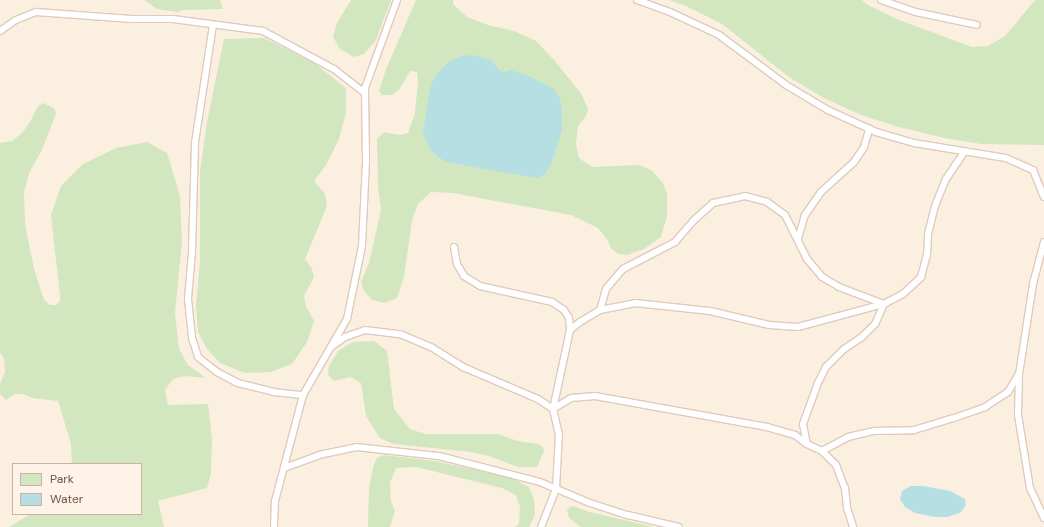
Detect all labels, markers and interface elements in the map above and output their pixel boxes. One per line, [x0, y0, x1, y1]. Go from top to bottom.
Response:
legend [12, 463, 142, 515]
text: Park [50, 471, 74, 487]
text: Water [50, 491, 83, 507]

